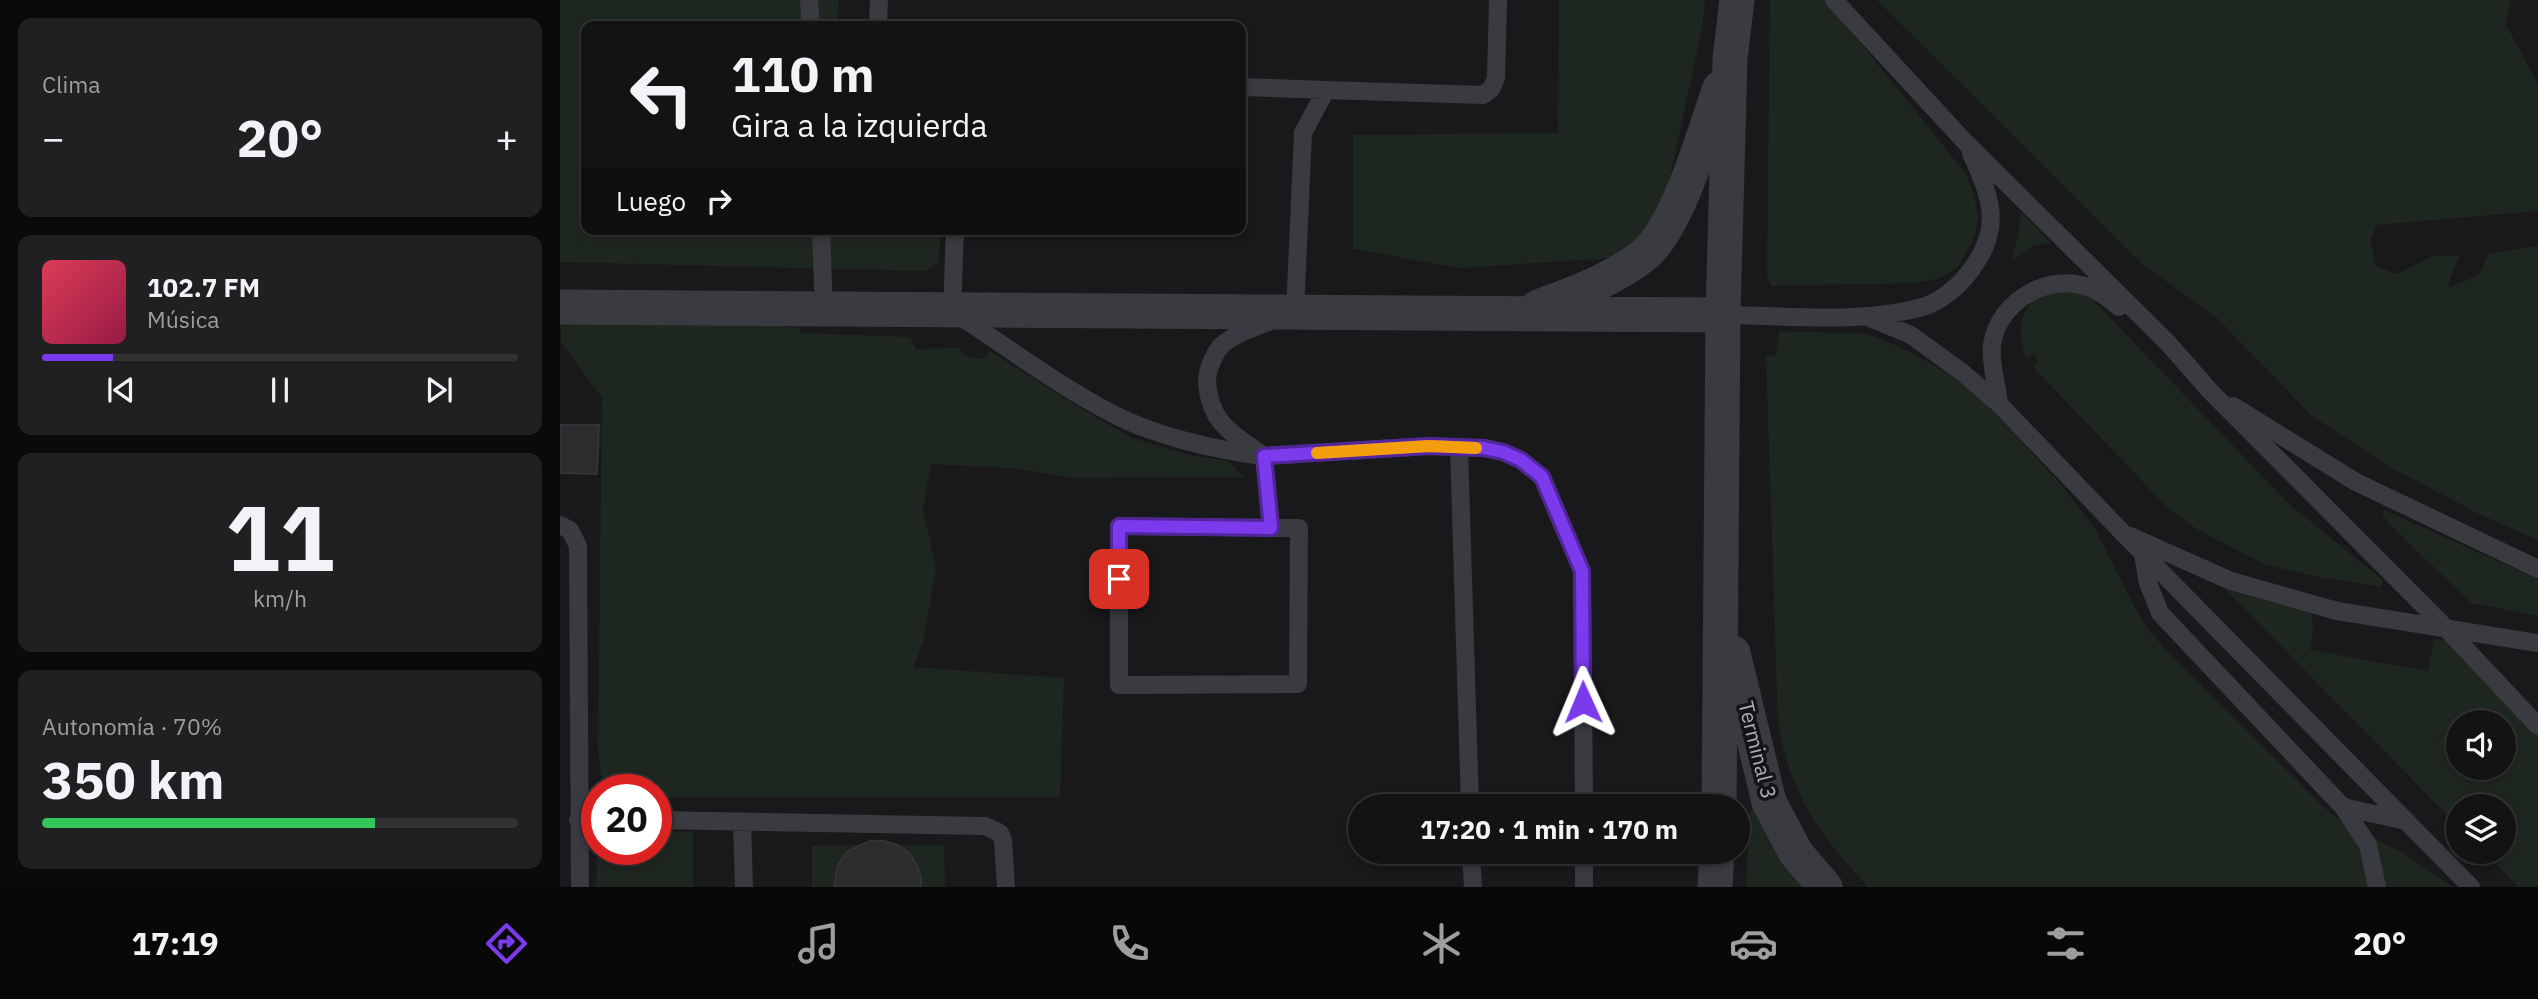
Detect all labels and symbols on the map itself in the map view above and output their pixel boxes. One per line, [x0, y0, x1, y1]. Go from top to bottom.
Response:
pin [1089, 549, 1149, 609]
position arrow [1546, 665, 1620, 739]
street label: Terminal 3 [1732, 698, 1784, 802]
speed limit sign: 20 [581, 774, 672, 865]

